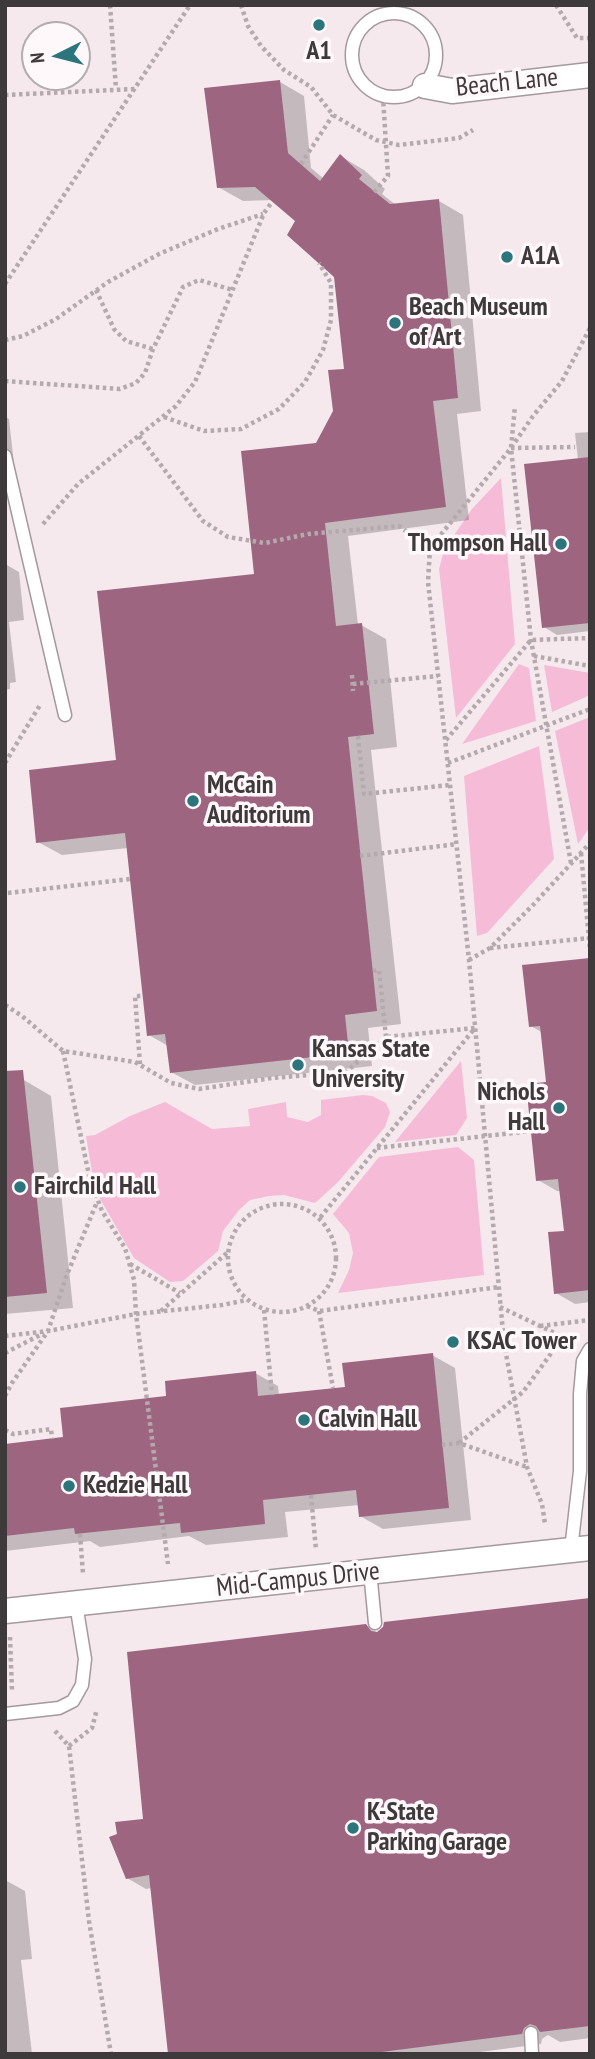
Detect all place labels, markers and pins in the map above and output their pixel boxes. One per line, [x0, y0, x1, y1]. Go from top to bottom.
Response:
marker: A1 [311, 17, 327, 33]
place label: A1 [306, 36, 332, 68]
place label: A1A [521, 241, 559, 273]
marker: A1A [499, 249, 515, 265]
place label: Beach Museum of Art [409, 292, 548, 354]
marker: Beach Museum of Art [387, 315, 403, 331]
place label: Thompson Hall [408, 528, 547, 560]
marker: Thompson Hall [553, 536, 569, 552]
place label: McCain Auditorium [207, 770, 310, 832]
marker: McCain Auditorium [185, 793, 201, 809]
place label: Kansas State University [312, 1034, 430, 1096]
marker: Kansas State University [290, 1057, 306, 1073]
place label: Nichols Hall [477, 1077, 545, 1138]
marker: Nichols Hall [551, 1100, 567, 1116]
place label: Fairchild Hall [34, 1171, 156, 1203]
marker: Fairchild Hall [12, 1179, 28, 1195]
place label: KSAC Tower [467, 1326, 577, 1358]
marker: KSAC Tower [445, 1334, 461, 1350]
place label: Calvin Hall [318, 1404, 417, 1436]
marker: Calvin Hall [296, 1412, 312, 1428]
place label: Kedzie Hall [83, 1470, 188, 1502]
marker: Kedzie Hall [61, 1478, 77, 1494]
place label: K-State Parking Garage [367, 1797, 507, 1858]
marker: K-State Parking Garage [345, 1820, 361, 1836]

